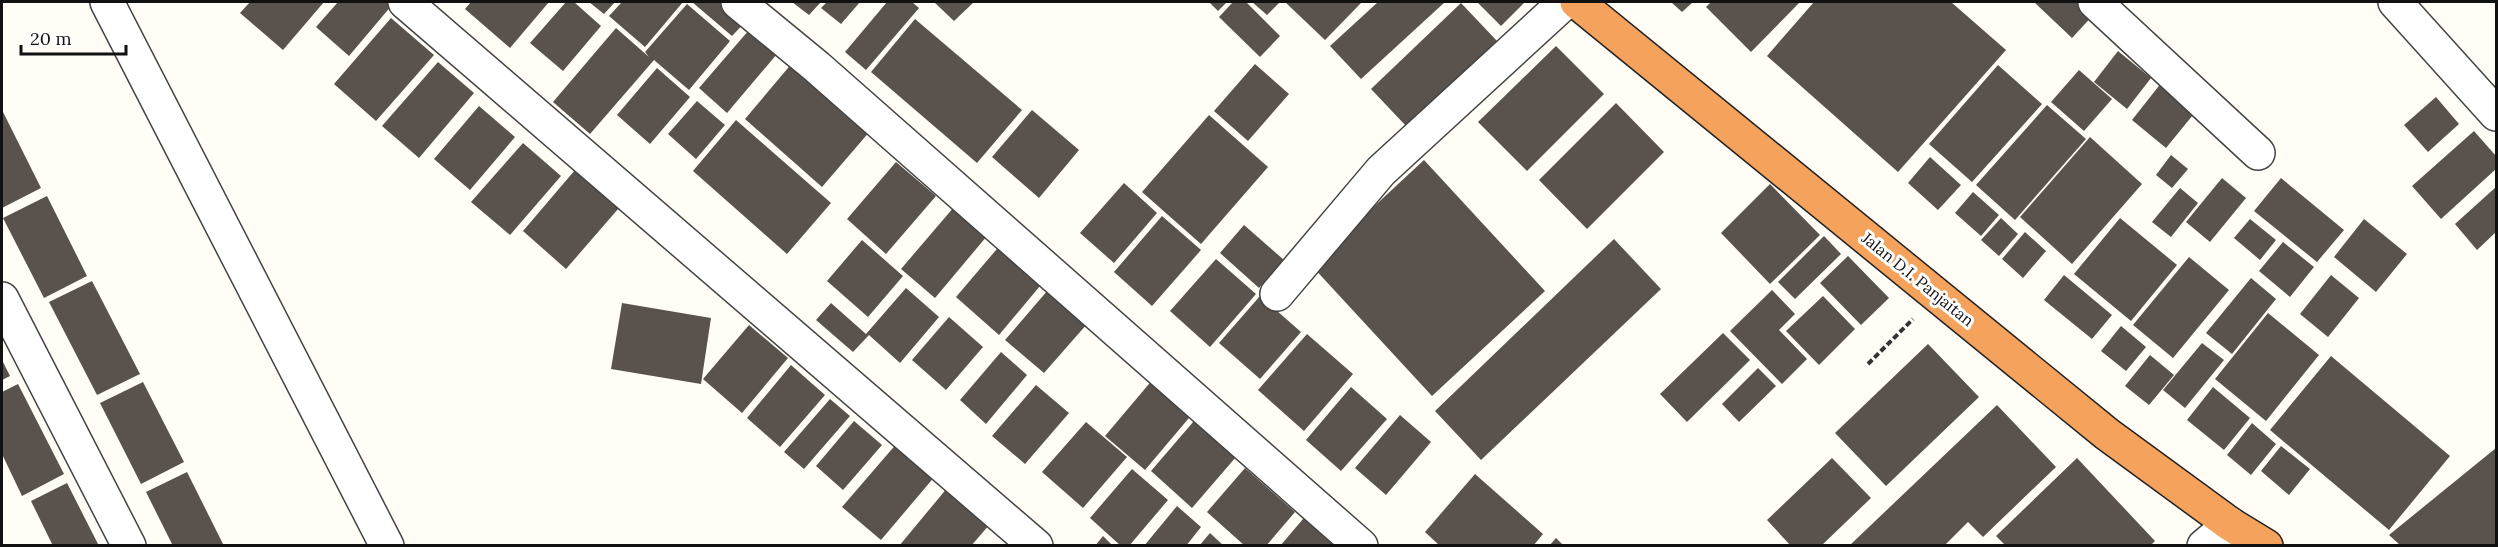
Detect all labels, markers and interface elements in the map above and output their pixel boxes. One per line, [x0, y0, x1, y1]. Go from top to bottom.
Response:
scale bar [21, 18, 126, 56]
text: 20 m [30, 27, 72, 50]
street label: Jalan D.I. Panjaitan [1857, 227, 1978, 330]

